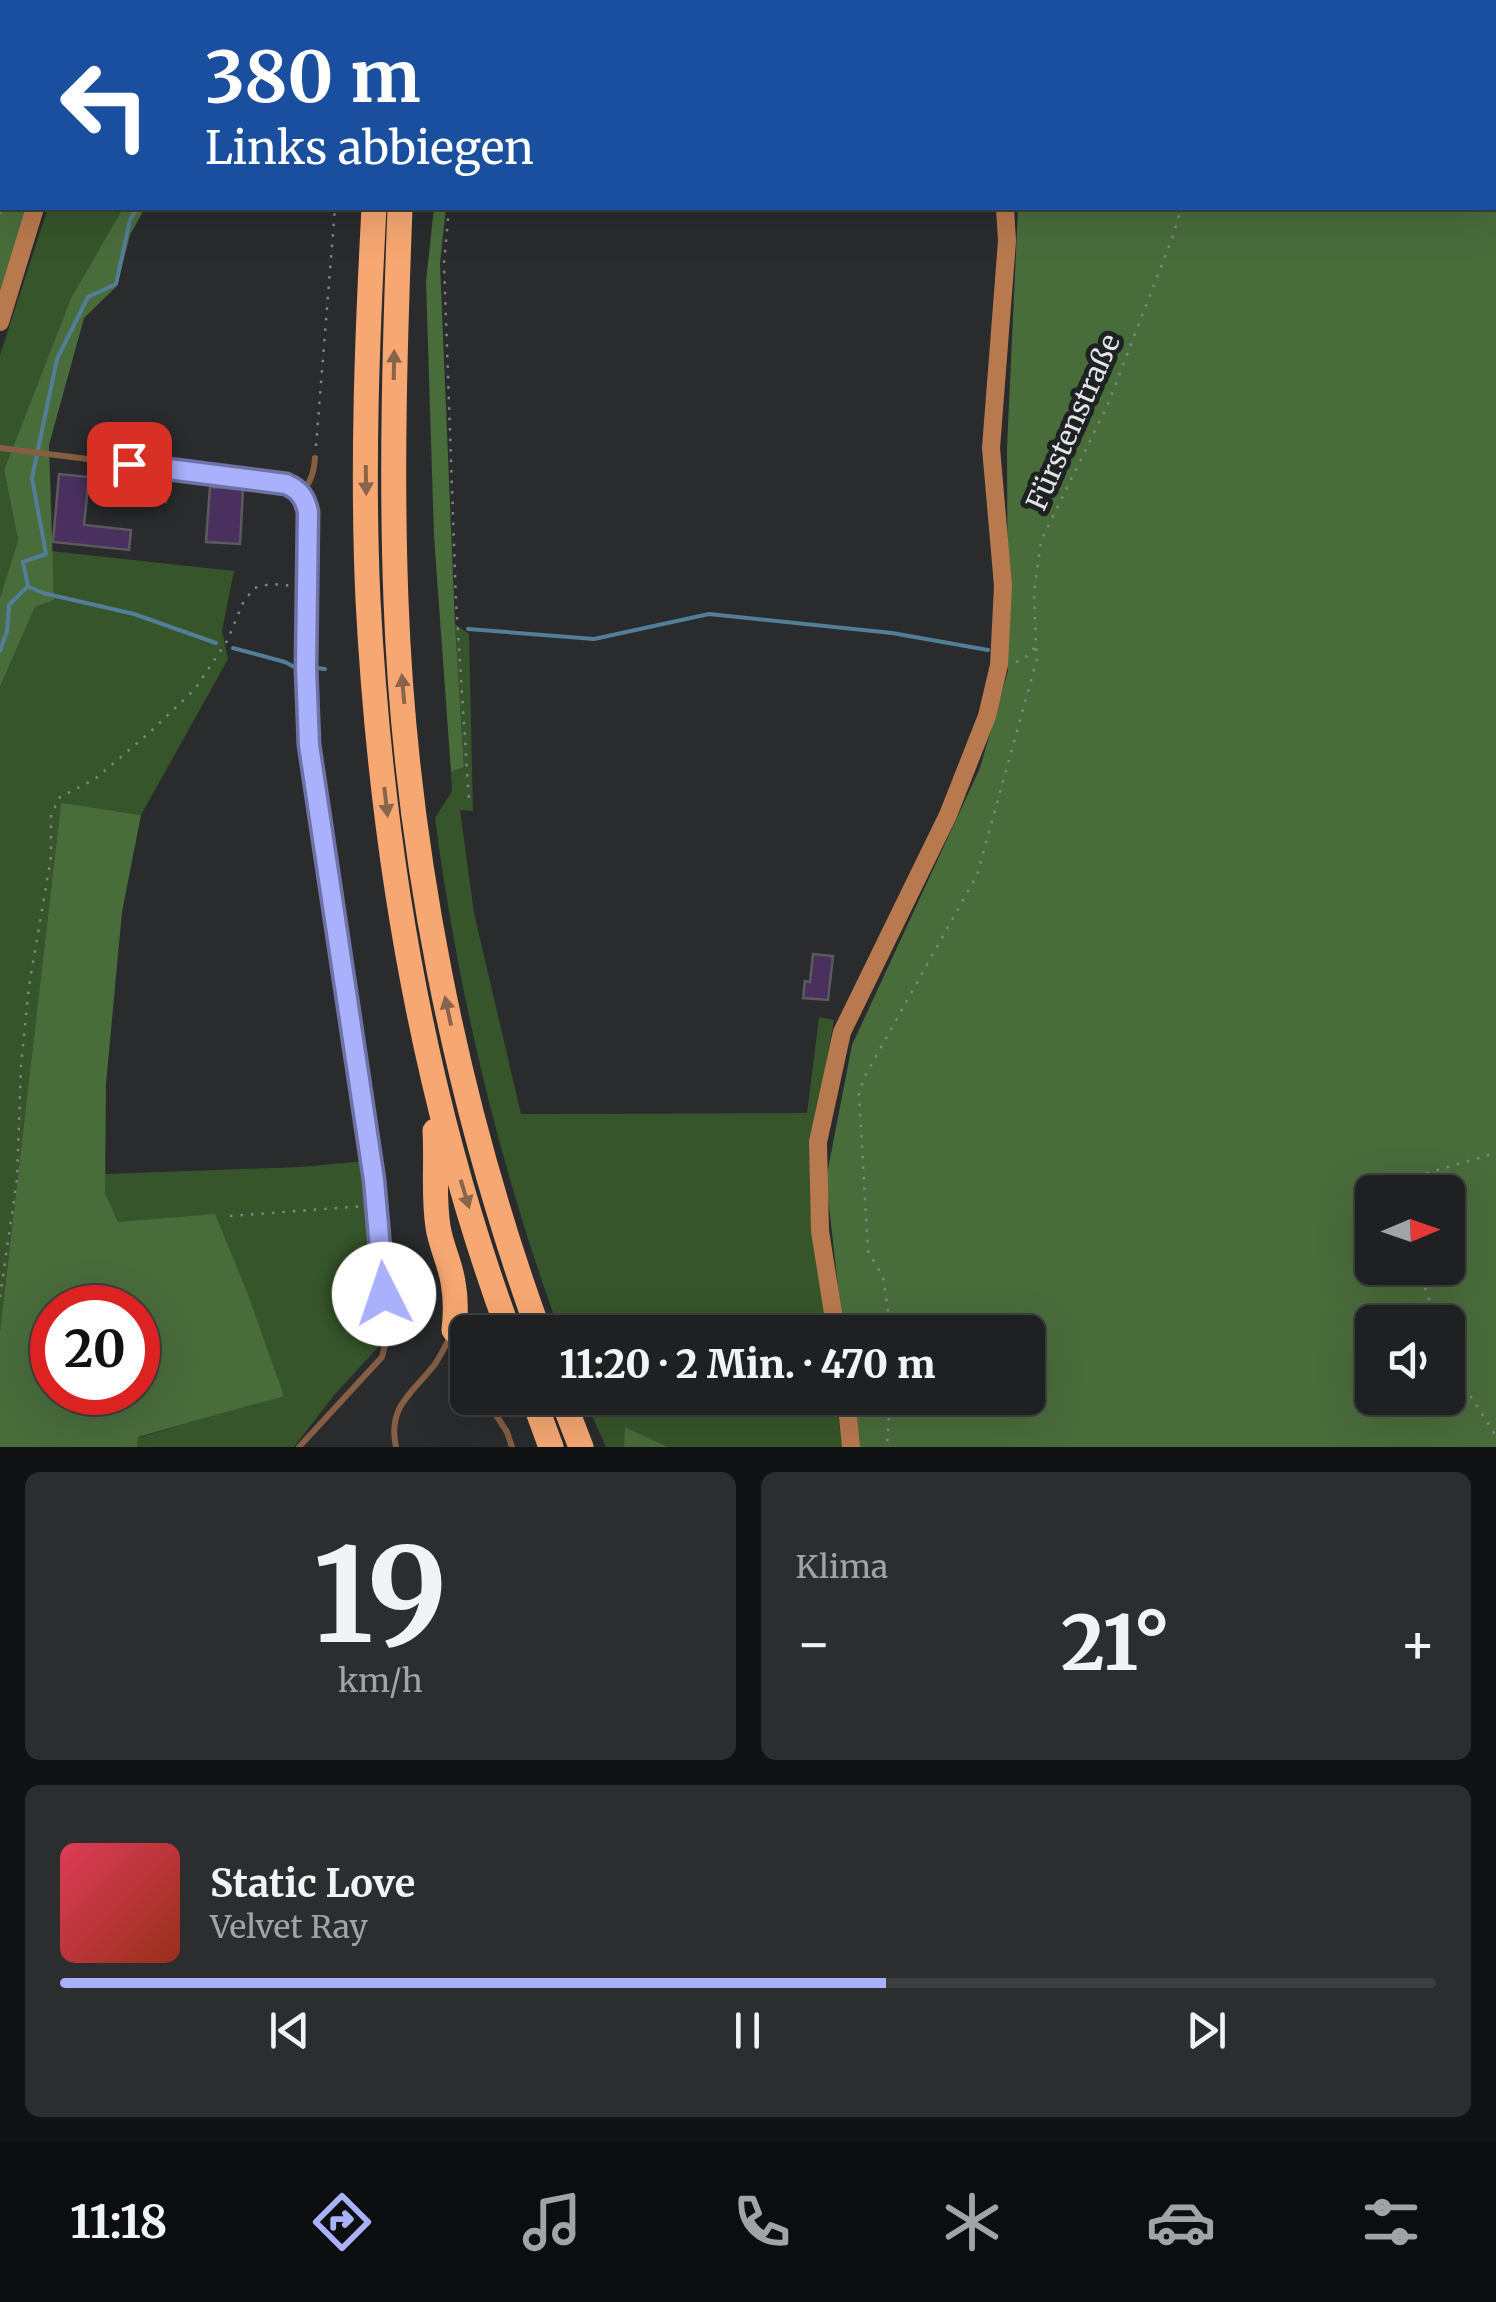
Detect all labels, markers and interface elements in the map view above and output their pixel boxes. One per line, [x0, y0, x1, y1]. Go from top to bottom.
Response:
text: 380 m [205, 33, 421, 121]
icon: left [40, 40, 170, 170]
text: Links abbiegen [205, 120, 534, 176]
street label: Fürstenstraße [1018, 328, 1128, 516]
one-way arrow [387, 348, 403, 380]
pin [87, 422, 172, 507]
icon: arrive [102, 437, 157, 492]
one-way arrow [358, 464, 374, 496]
one-way arrow [394, 673, 410, 705]
one-way arrow [378, 787, 394, 819]
one-way arrow [440, 995, 455, 1026]
north arrow [1355, 1175, 1465, 1285]
map controls [1355, 1175, 1465, 1415]
one-way arrow [458, 1179, 473, 1210]
position arrow [332, 1242, 436, 1346]
speed limit sign: 20 [30, 1285, 160, 1415]
button: sound [1355, 1305, 1465, 1415]
text: 11:20 · 2 Min. · 470 m [560, 1341, 935, 1388]
text: 19 [313, 1514, 447, 1677]
text: Klima [796, 1547, 888, 1587]
text: 21° [1061, 1596, 1170, 1690]
text: − [796, 1609, 832, 1678]
text: + [1399, 1609, 1436, 1678]
text: km/h [338, 1661, 423, 1701]
text: Static Love [210, 1860, 415, 1907]
text: Velvet Ray [210, 1907, 368, 1947]
icon: previous [262, 2003, 317, 2058]
icon: pause [720, 2003, 775, 2058]
icon: next [1179, 2003, 1234, 2058]
icon: directions [307, 2187, 377, 2257]
icon: music [517, 2187, 587, 2257]
icon: phone [727, 2187, 797, 2257]
icon: climate [937, 2187, 1007, 2257]
icon: car [1146, 2187, 1216, 2257]
icon: filters [1356, 2187, 1426, 2257]
text: 11:18 [70, 2194, 167, 2250]

